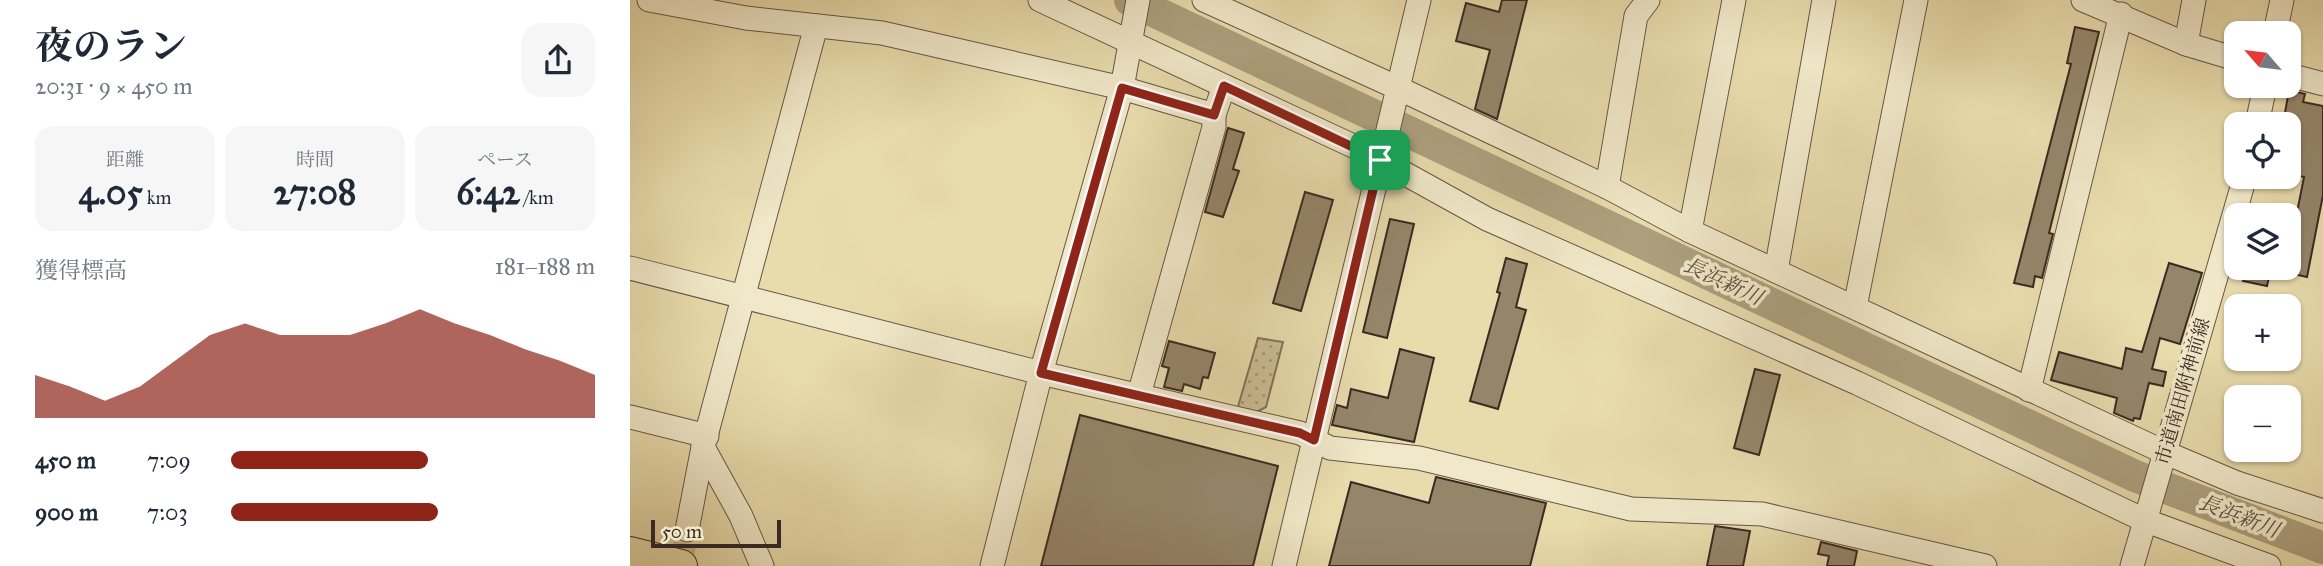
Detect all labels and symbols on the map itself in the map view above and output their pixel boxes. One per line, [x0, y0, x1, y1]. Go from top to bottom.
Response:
north arrow [2224, 21, 2301, 98]
pin [1350, 130, 1410, 190]
water label: 長浜新川 [1679, 251, 1768, 311]
street label: 市道南田附神前線 [2150, 315, 2214, 467]
water label: 長浜新川 [2195, 489, 2285, 544]
scale bar [651, 517, 780, 549]

